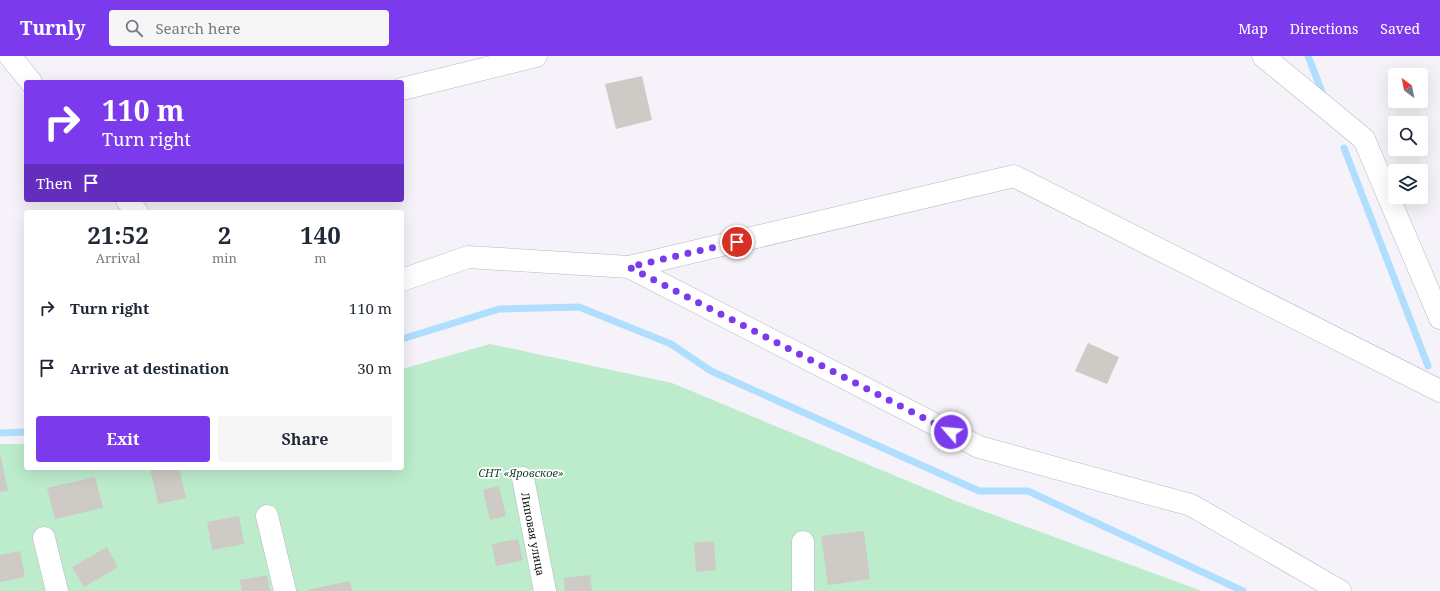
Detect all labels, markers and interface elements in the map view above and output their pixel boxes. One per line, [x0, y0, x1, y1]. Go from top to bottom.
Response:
search box [109, 10, 389, 46]
text: Turnly [20, 15, 85, 41]
icon: search [123, 17, 145, 39]
text: Search here [155, 18, 241, 38]
text: Map [1238, 19, 1268, 38]
text: Directions [1290, 19, 1358, 38]
text: Saved [1380, 19, 1420, 38]
north arrow [1388, 68, 1428, 108]
map controls [1388, 68, 1428, 204]
text: 110 m [102, 91, 184, 129]
icon: right [36, 96, 88, 148]
button: search [1388, 116, 1428, 156]
text: Turn right [102, 127, 191, 151]
button: layers [1388, 164, 1428, 204]
icon: arrive [80, 172, 102, 194]
text: Then [36, 173, 72, 193]
text: 21:52 [87, 218, 149, 251]
text: 2 [218, 218, 231, 251]
text: 140 [300, 218, 341, 251]
pin [720, 225, 754, 259]
icon: arrive [726, 231, 748, 253]
text: Arrival [96, 249, 140, 267]
text: min [212, 249, 237, 267]
text: m [314, 249, 327, 267]
icon: right [36, 297, 58, 319]
text: Turn right [70, 298, 149, 318]
text: 110 m [349, 298, 392, 318]
icon: arrive [36, 357, 58, 379]
text: Arrive at destination [70, 358, 229, 378]
text: 30 m [357, 358, 392, 378]
position arrow [930, 411, 972, 453]
button: Exit [36, 416, 210, 462]
button: Share [218, 416, 392, 462]
park label: СНТ «Яровское» [478, 465, 564, 480]
street label: Липовая улица [518, 491, 549, 577]

